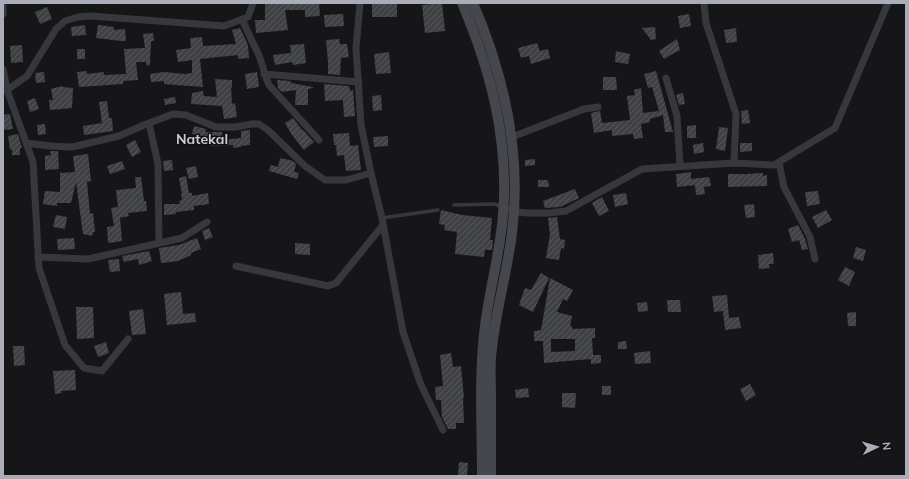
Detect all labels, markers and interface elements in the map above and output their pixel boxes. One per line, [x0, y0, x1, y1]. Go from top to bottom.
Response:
district label: Natekal [176, 130, 228, 148]
north arrow [857, 427, 897, 467]
text: N [880, 441, 894, 451]

